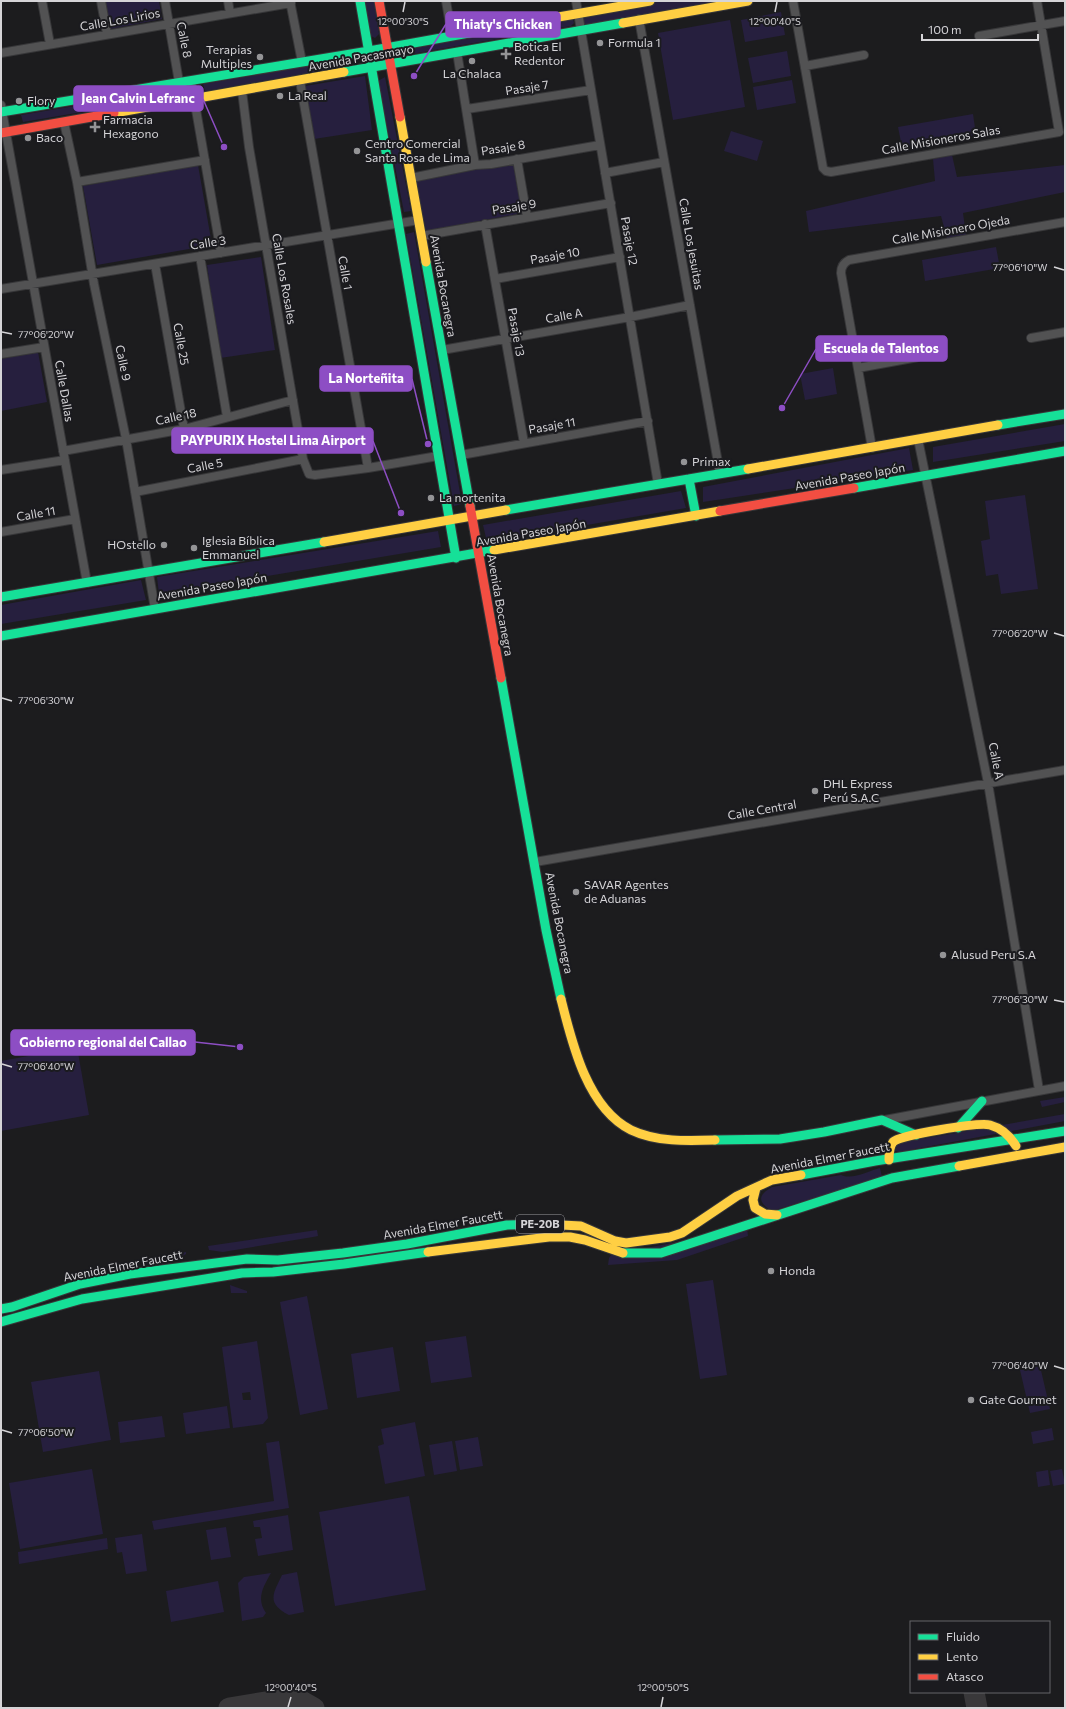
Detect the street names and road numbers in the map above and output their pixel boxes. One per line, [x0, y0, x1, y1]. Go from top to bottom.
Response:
street label: Calle Los Lirios [79, 5, 161, 33]
street label: Calle 8 [175, 21, 195, 59]
street label: Avenida Pacasmayo [307, 41, 415, 73]
street label: Pasaje 7 [504, 77, 549, 97]
street label: Calle Misioneros Salas [880, 122, 1001, 156]
street label: Pasaje 8 [480, 137, 526, 157]
street label: Pasaje 9 [491, 196, 537, 216]
street label: Calle Los Jesuitas [676, 197, 707, 291]
street label: Calle Misionero Ojeda [891, 212, 1011, 246]
street label: Pasaje 12 [619, 215, 641, 267]
street label: Calle 3 [189, 232, 227, 252]
street label: Calle Los Rosales [270, 232, 300, 325]
street label: Avenida Bocanegra [428, 234, 460, 338]
street label: Pasaje 10 [529, 244, 581, 266]
street label: Calle 1 [336, 255, 356, 291]
street label: Calle A [544, 305, 584, 325]
street label: Pasaje 13 [506, 306, 528, 357]
street label: Calle 25 [171, 322, 193, 366]
street label: Calle 9 [113, 343, 135, 382]
street label: Calle Dallas [53, 359, 77, 423]
street label: Calle 18 [154, 405, 198, 427]
street label: Pasaje 11 [527, 414, 576, 436]
street label: Calle 5 [186, 455, 224, 475]
street label: Avenida Paseo Japón [794, 459, 906, 494]
street label: Calle 11 [15, 503, 56, 523]
street label: Avenida Paseo Japón [475, 515, 587, 550]
street label: Avenida Bocanegra [485, 553, 517, 657]
street label: Avenida Paseo Japón [156, 569, 268, 604]
street label: Calle A [987, 741, 1007, 781]
street label: Calle Central [726, 796, 797, 822]
street label: Avenida Bocanegra [543, 871, 577, 975]
street label: Avenida Elmer Faucett [769, 1139, 891, 1175]
street label: Avenida Elmer Faucett [382, 1207, 504, 1241]
road number: PE-20B [516, 1215, 564, 1233]
street label: Avenida Elmer Faucett [62, 1247, 184, 1283]

